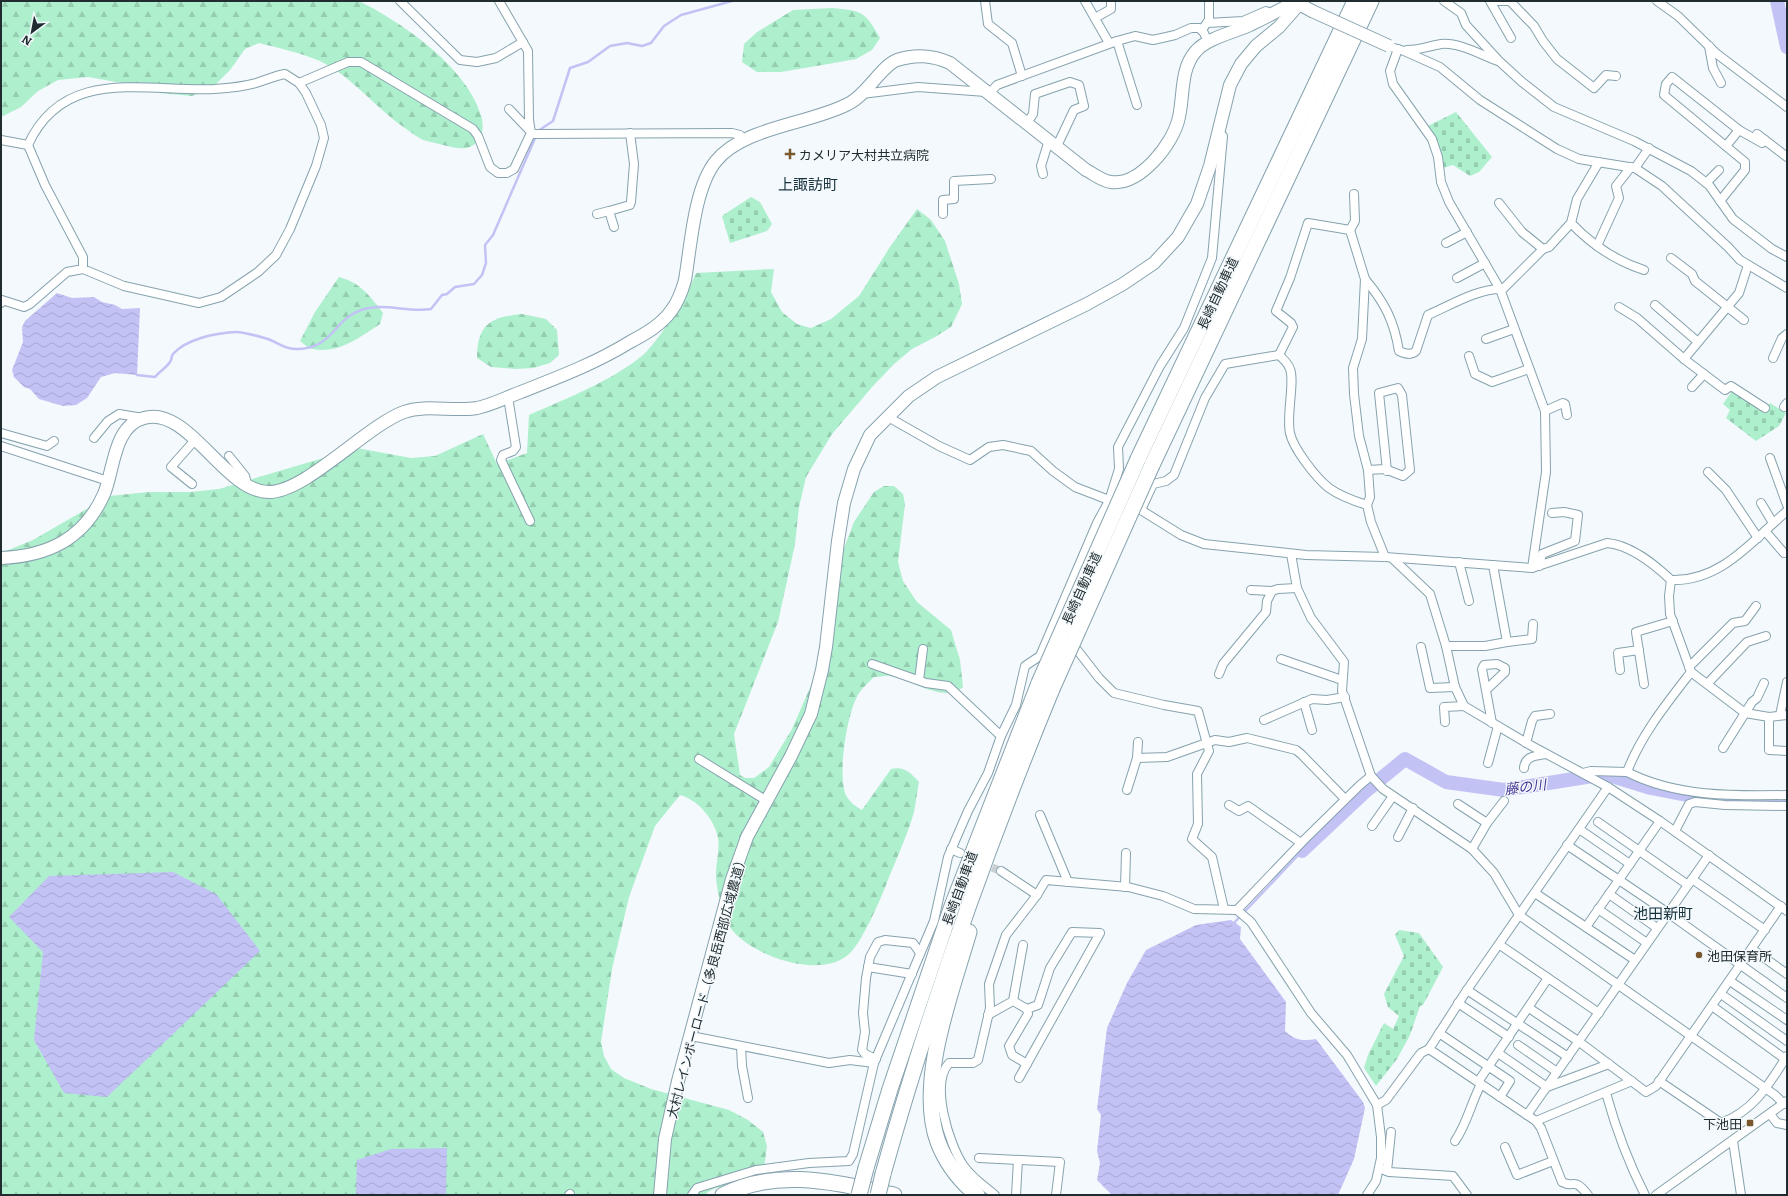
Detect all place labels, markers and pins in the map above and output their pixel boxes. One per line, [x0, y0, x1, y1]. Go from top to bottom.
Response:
place label: カメリア大村共立病院 [799, 145, 929, 164]
marker: カメリア大村共立病院 [784, 148, 796, 160]
place label: 池田保育所 [1707, 946, 1772, 965]
marker: 池田保育所 [1694, 950, 1704, 960]
place label: 下池田 [1703, 1114, 1742, 1133]
marker: 下池田 [1745, 1118, 1755, 1128]

